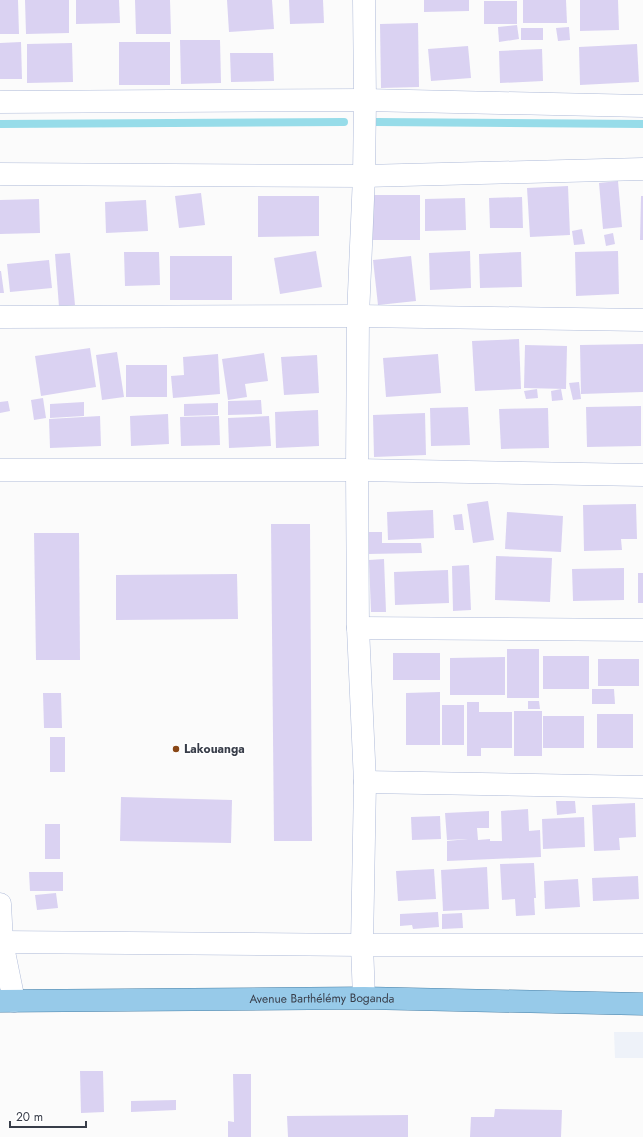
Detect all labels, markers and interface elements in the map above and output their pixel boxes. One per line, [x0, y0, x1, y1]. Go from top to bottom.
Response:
place label: Lakouanga [184, 740, 245, 758]
marker: Lakouanga [171, 744, 181, 754]
street label: Avenue Barthélémy Boganda [249, 989, 395, 1008]
scale bar [10, 1103, 86, 1129]
text: 20 m [16, 1108, 43, 1126]

